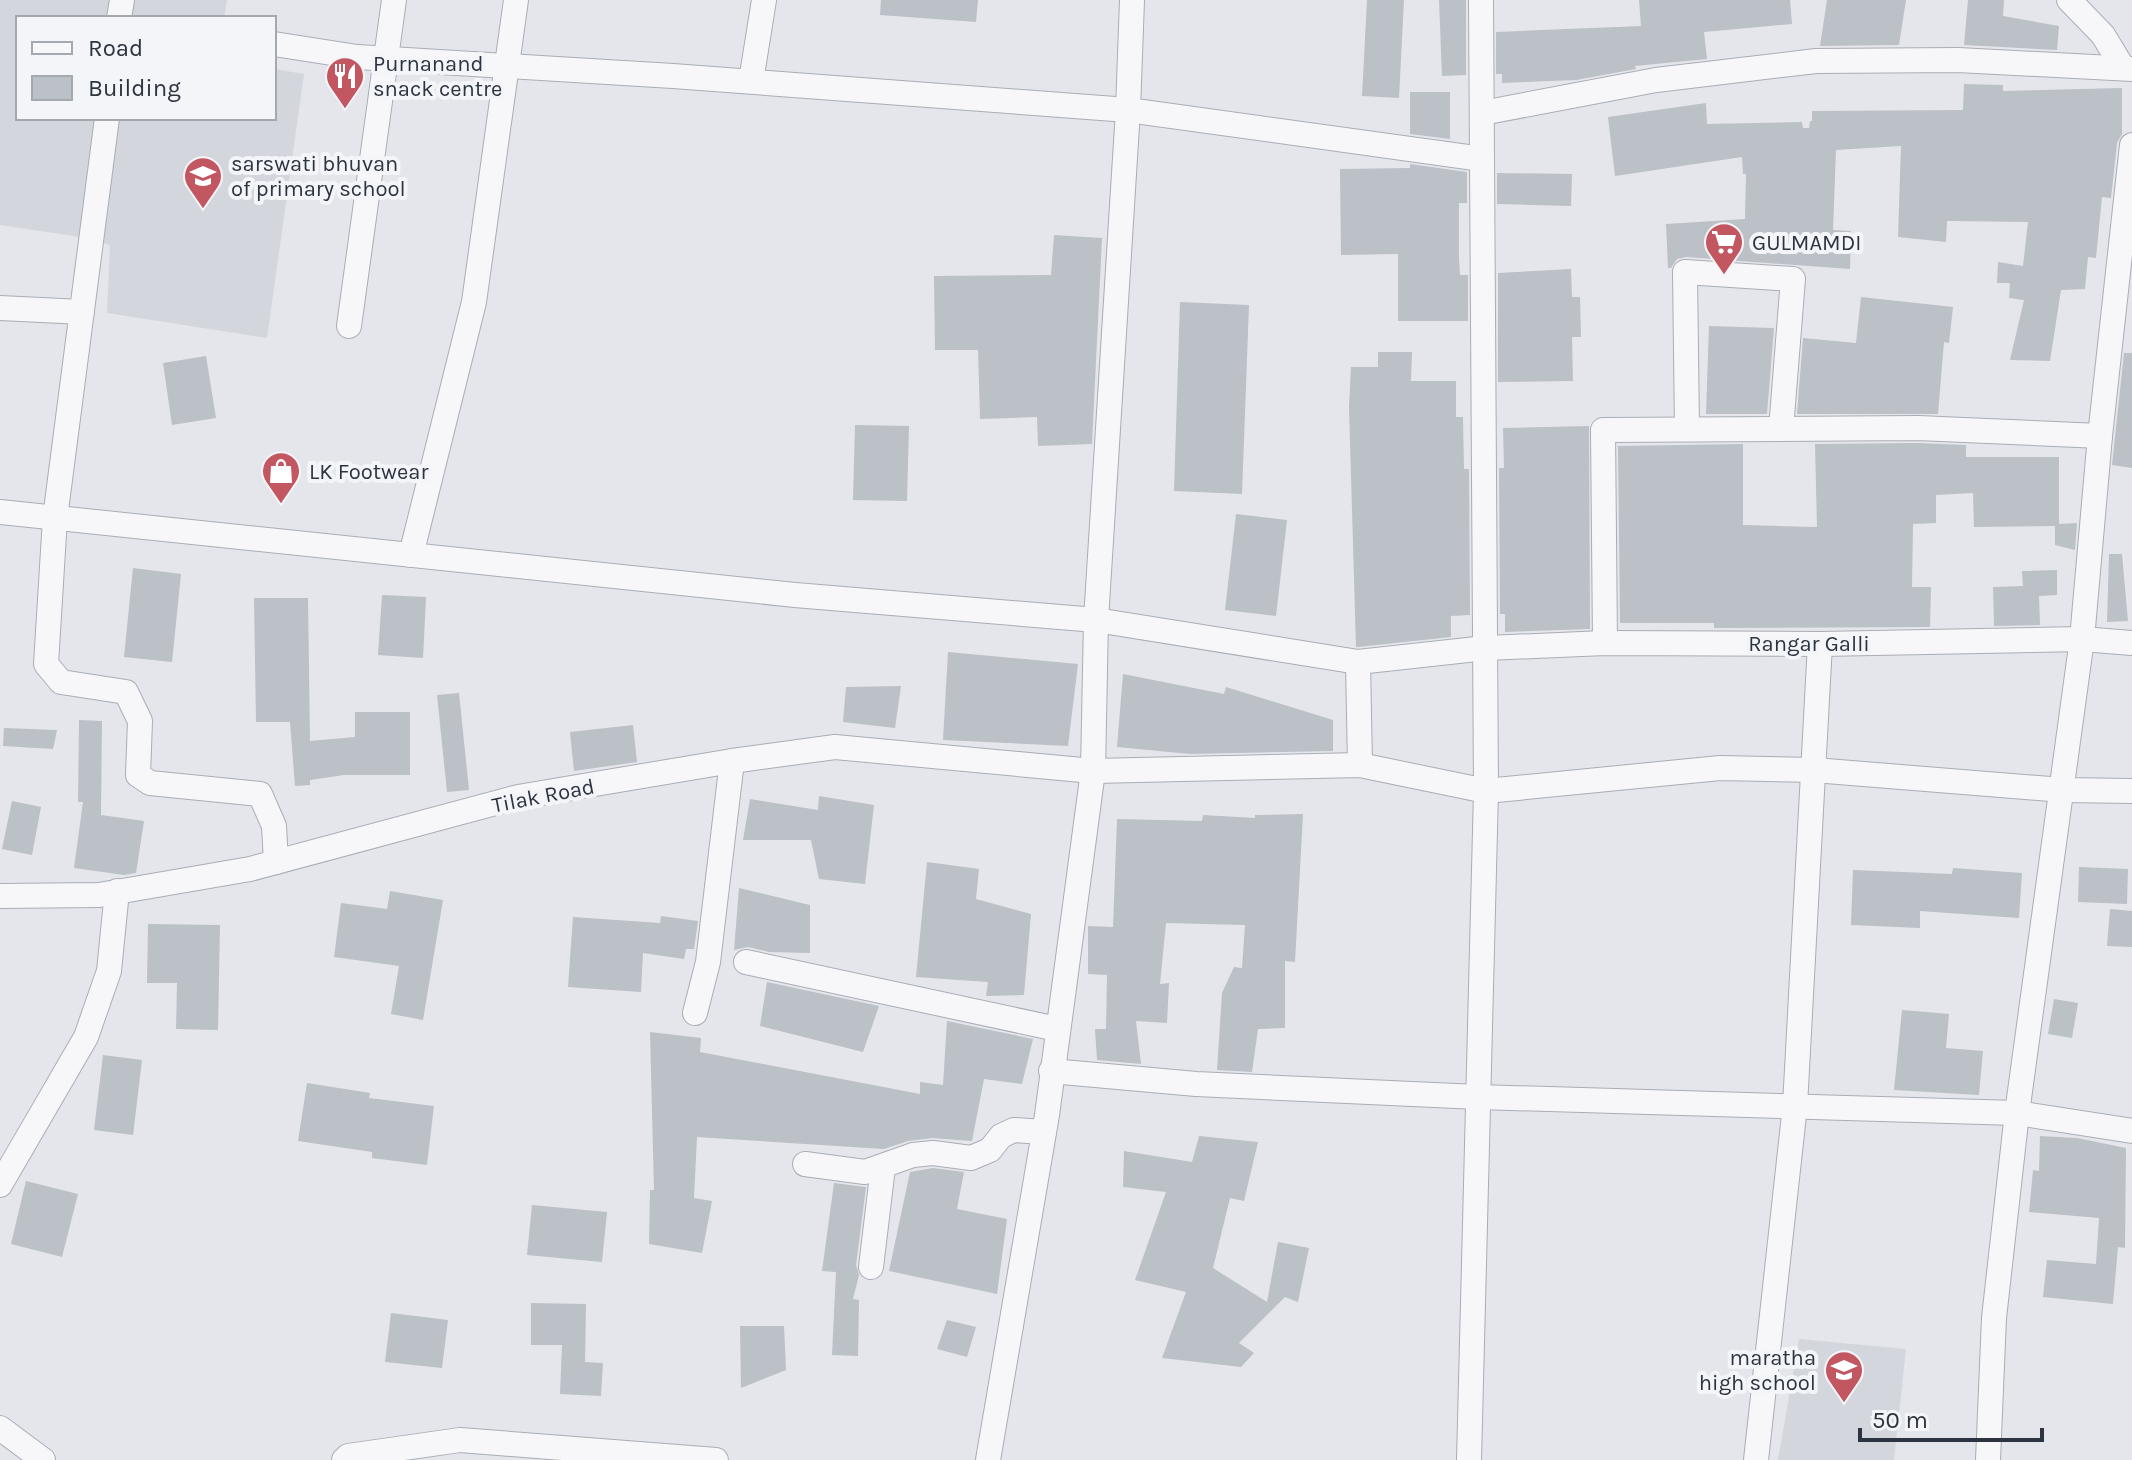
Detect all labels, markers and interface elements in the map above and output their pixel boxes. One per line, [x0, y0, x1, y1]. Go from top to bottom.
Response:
legend [16, 16, 276, 120]
text: Road [88, 34, 143, 62]
place label: Purnanand snack centre [373, 51, 502, 102]
restaurant icon: Purnanand snack centre [324, 55, 366, 110]
text: Building [88, 74, 181, 102]
place label: sarswati bhuvan of primary school [231, 151, 406, 202]
school or university icon: sarswati bhuvan of primary school [182, 155, 224, 210]
supermarket icon: GULMAMDI [1703, 221, 1745, 276]
place label: GULMAMDI [1752, 230, 1861, 256]
shop icon: LK Footwear [260, 450, 302, 505]
place label: LK Footwear [309, 459, 428, 485]
street label: Rangar Galli [1748, 631, 1870, 657]
street label: Tilak Road [490, 773, 597, 819]
place label: maratha high school [1699, 1345, 1816, 1396]
school or university icon: maratha high school [1823, 1349, 1865, 1404]
scale bar [1860, 1392, 2042, 1442]
text: 50 m [1872, 1406, 1928, 1434]

